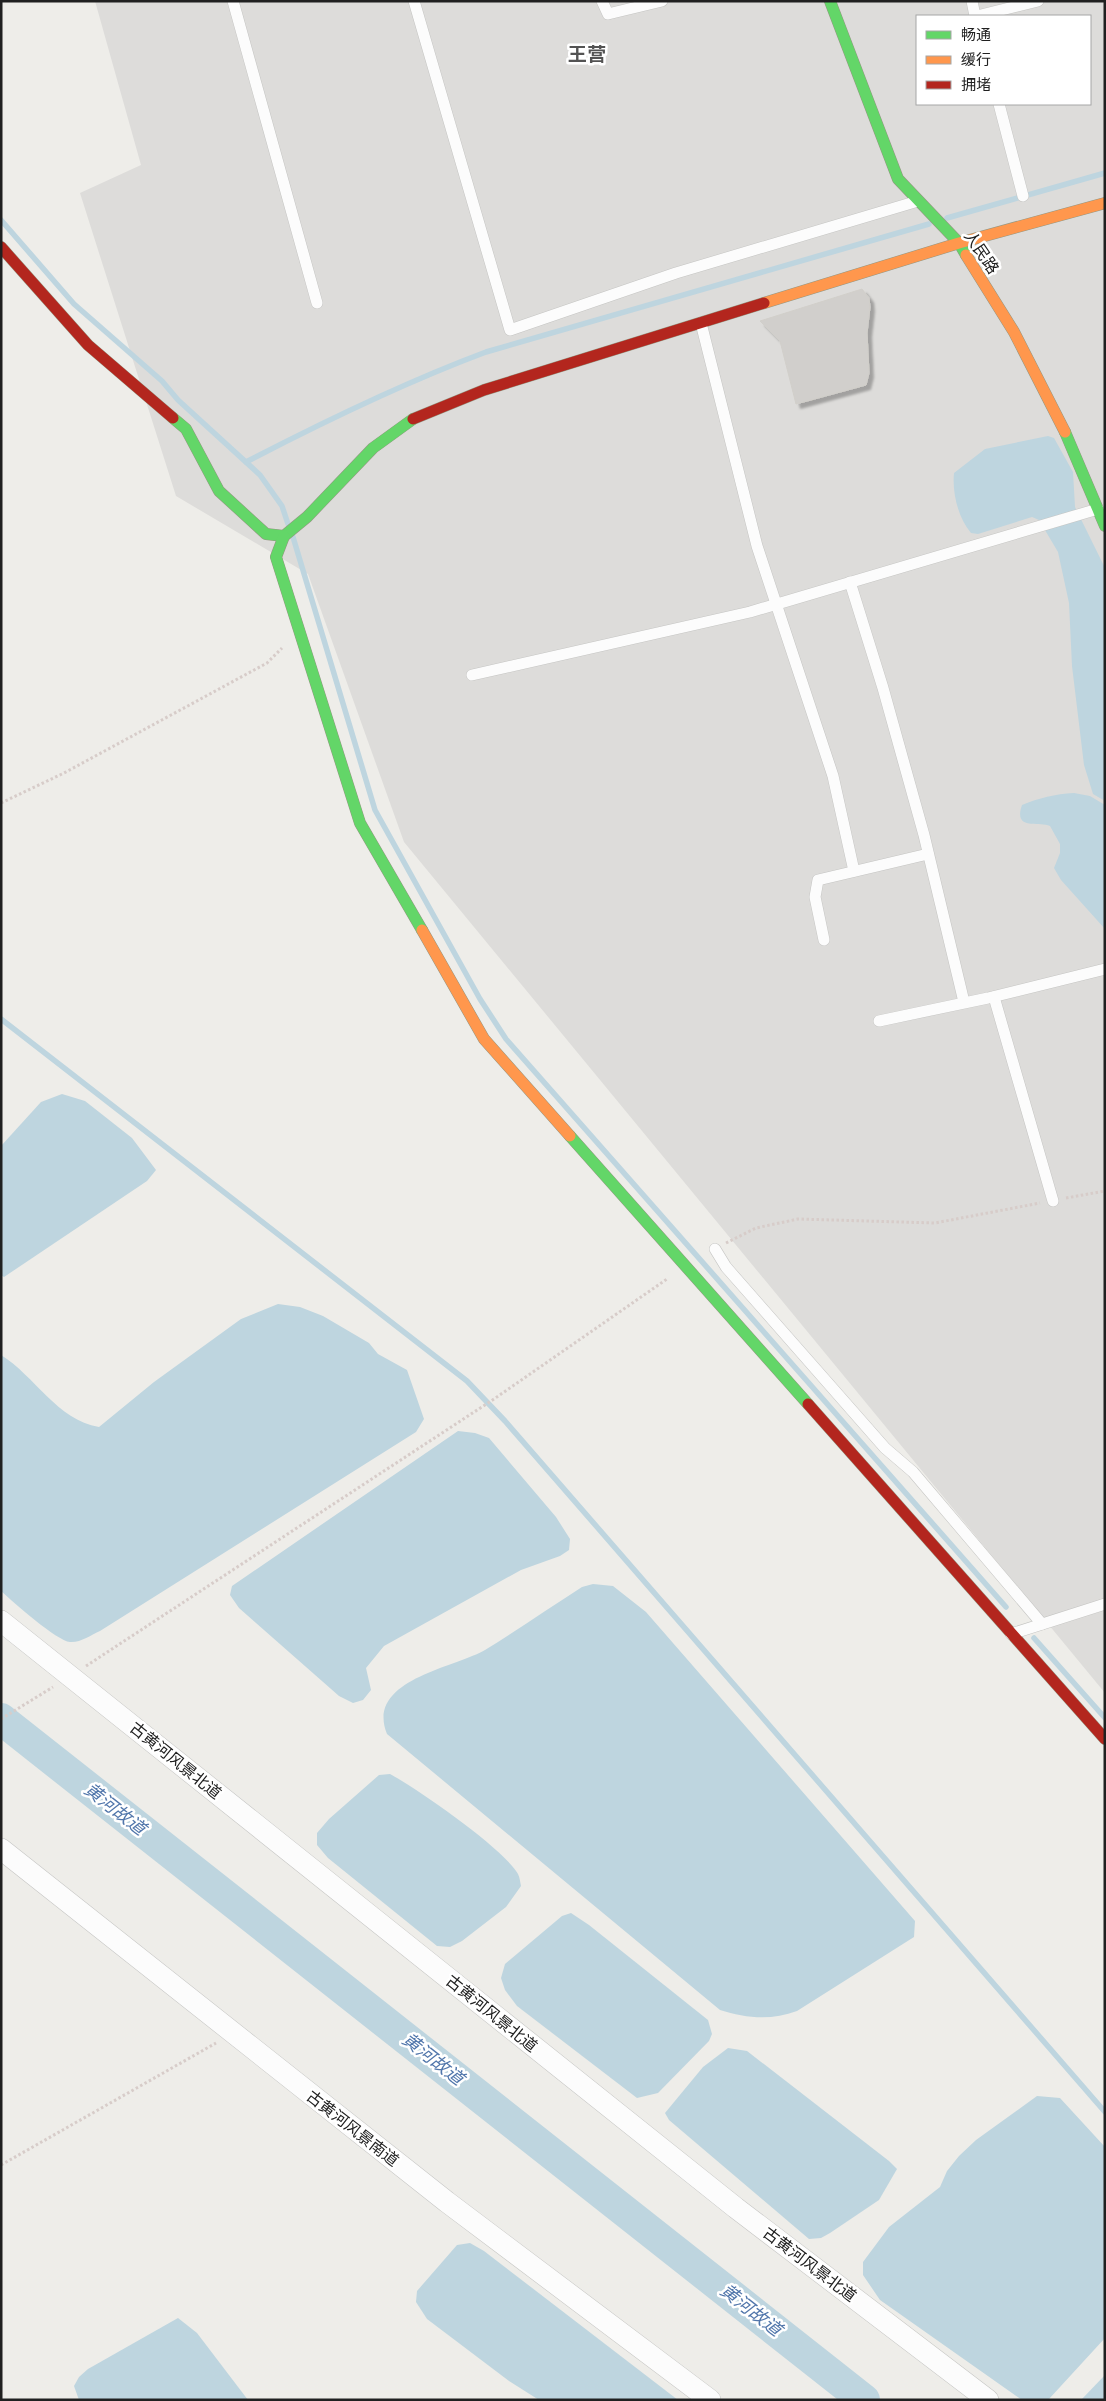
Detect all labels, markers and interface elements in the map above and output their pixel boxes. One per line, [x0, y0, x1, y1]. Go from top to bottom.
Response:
legend [916, 15, 1091, 105]
text: 畅通 [961, 26, 991, 45]
district label: 王营 [568, 44, 606, 67]
text: 缓行 [961, 51, 991, 70]
text: 拥堵 [961, 76, 991, 95]
street label: 人民路 [959, 228, 1002, 278]
street label: 古黄河风景北道 [126, 1719, 225, 1804]
water label: 黄河故道 [80, 1779, 152, 1842]
street label: 古黄河风景北道 [442, 1972, 541, 2057]
water label: 黄河故道 [398, 2029, 470, 2092]
street label: 古黄河风景南道 [302, 2087, 402, 2171]
street label: 古黄河风景北道 [759, 2224, 860, 2306]
water label: 黄河故道 [716, 2280, 788, 2343]

